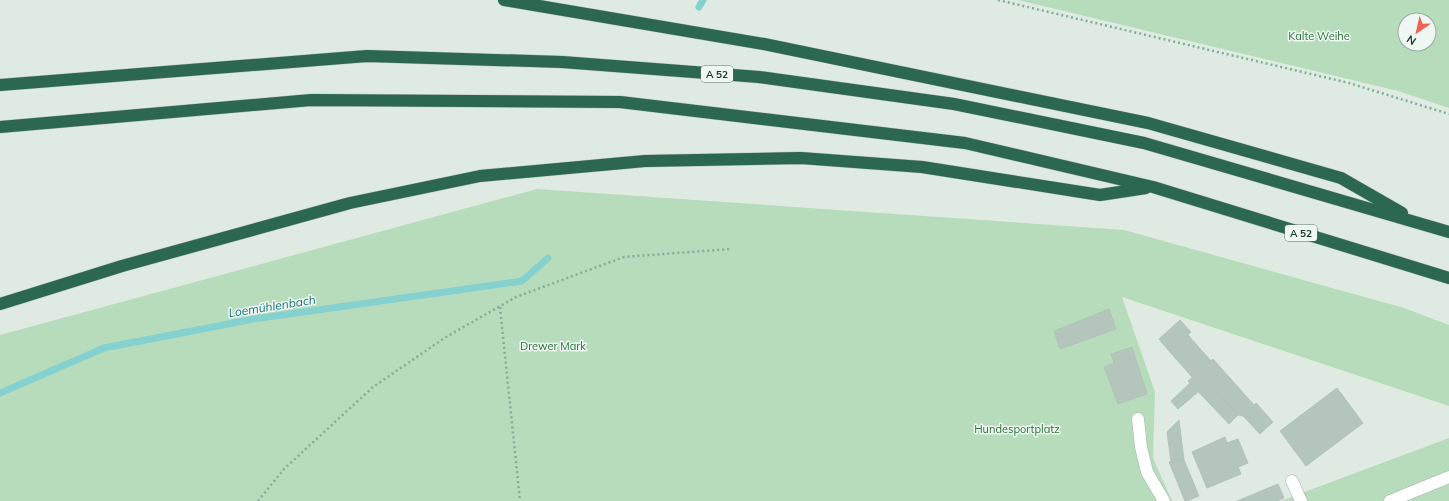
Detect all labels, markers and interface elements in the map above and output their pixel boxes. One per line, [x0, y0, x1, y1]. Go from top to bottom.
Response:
north arrow [1397, 12, 1437, 52]
park label: Kalte Weihe [1288, 29, 1350, 43]
text: N [1404, 32, 1419, 48]
road number: A 52 [701, 66, 733, 82]
road number: A 52 [1285, 225, 1317, 241]
water label: Loemühlenbach [227, 292, 317, 320]
park label: Drewer Mark [520, 339, 586, 353]
park label: Hundesportplatz [974, 422, 1060, 436]

